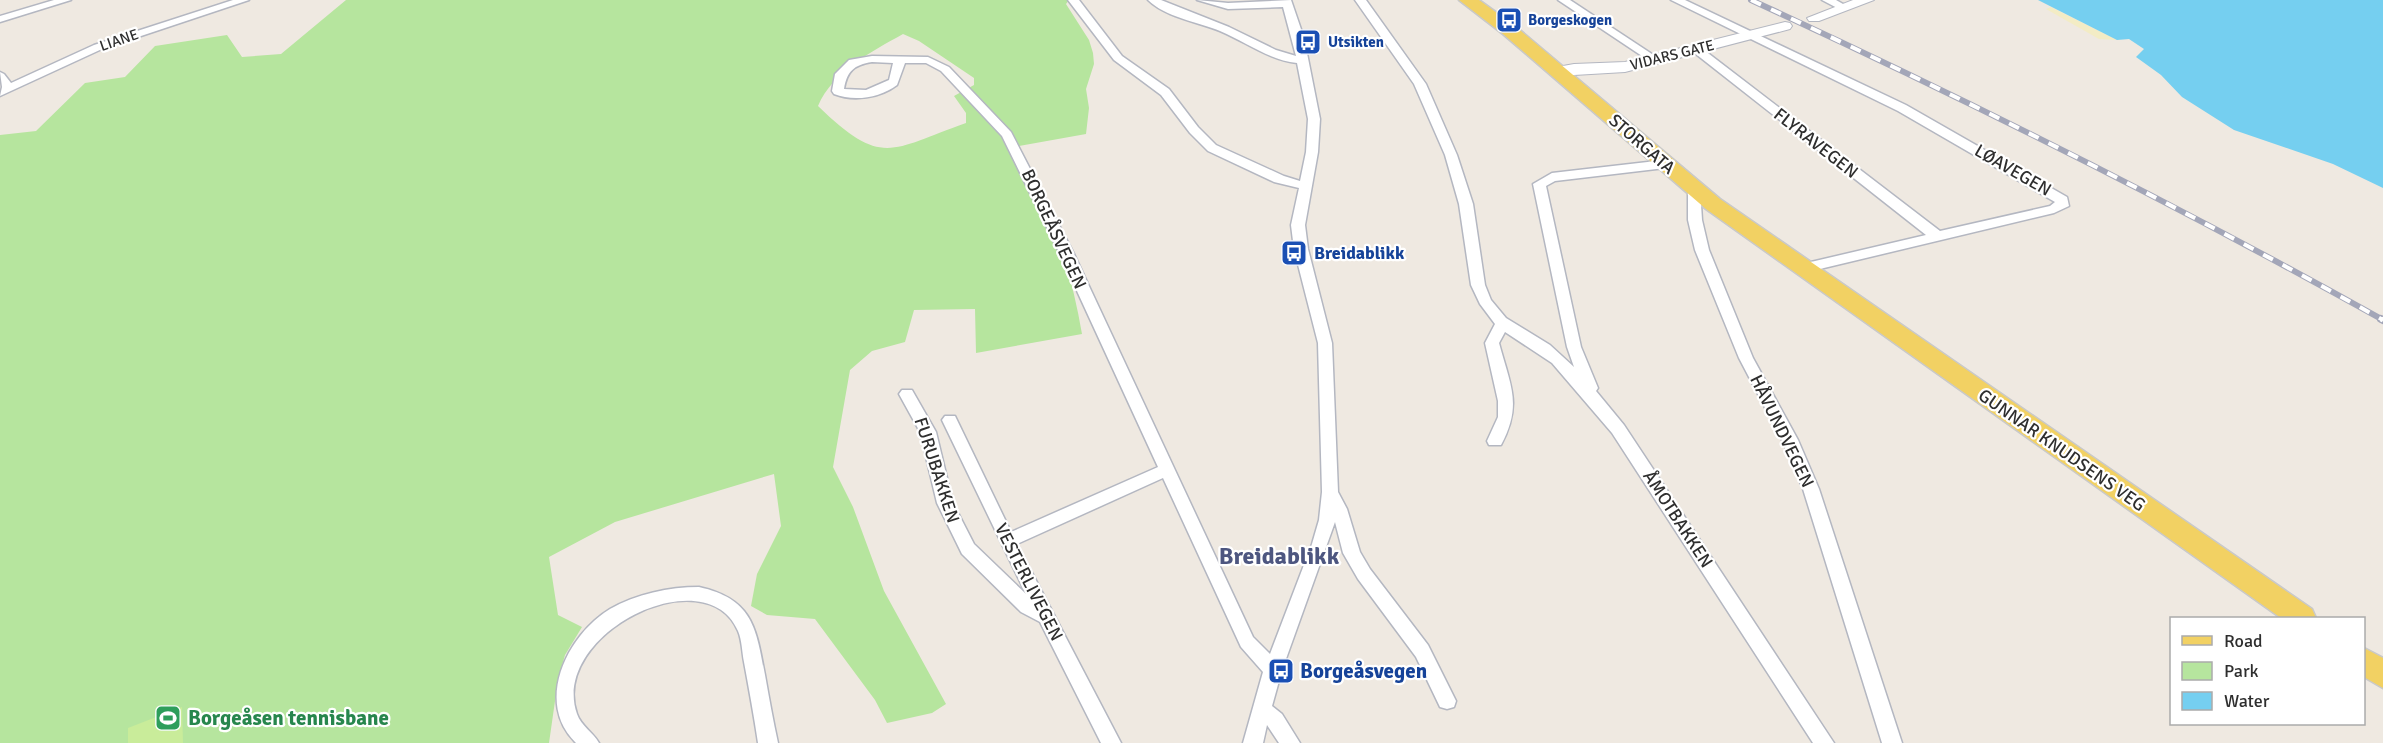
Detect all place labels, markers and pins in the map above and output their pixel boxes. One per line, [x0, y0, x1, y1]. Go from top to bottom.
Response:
bus stop icon: Borgeskogen [1494, 5, 1524, 35]
place label: Borgeskogen [1528, 11, 1612, 29]
bus stop icon: Utsikten [1293, 27, 1323, 57]
place label: Utsikten [1328, 33, 1384, 51]
bus stop icon: Breidablikk [1279, 238, 1309, 268]
place label: Breidablikk [1314, 242, 1405, 264]
bus stop icon: Borgeåsvegen [1266, 656, 1296, 686]
place label: Borgeåsvegen [1300, 658, 1427, 684]
sports icon: Borgeåsen tennisbane [153, 703, 183, 733]
place label: Borgeåsen tennisbane [188, 705, 389, 731]

